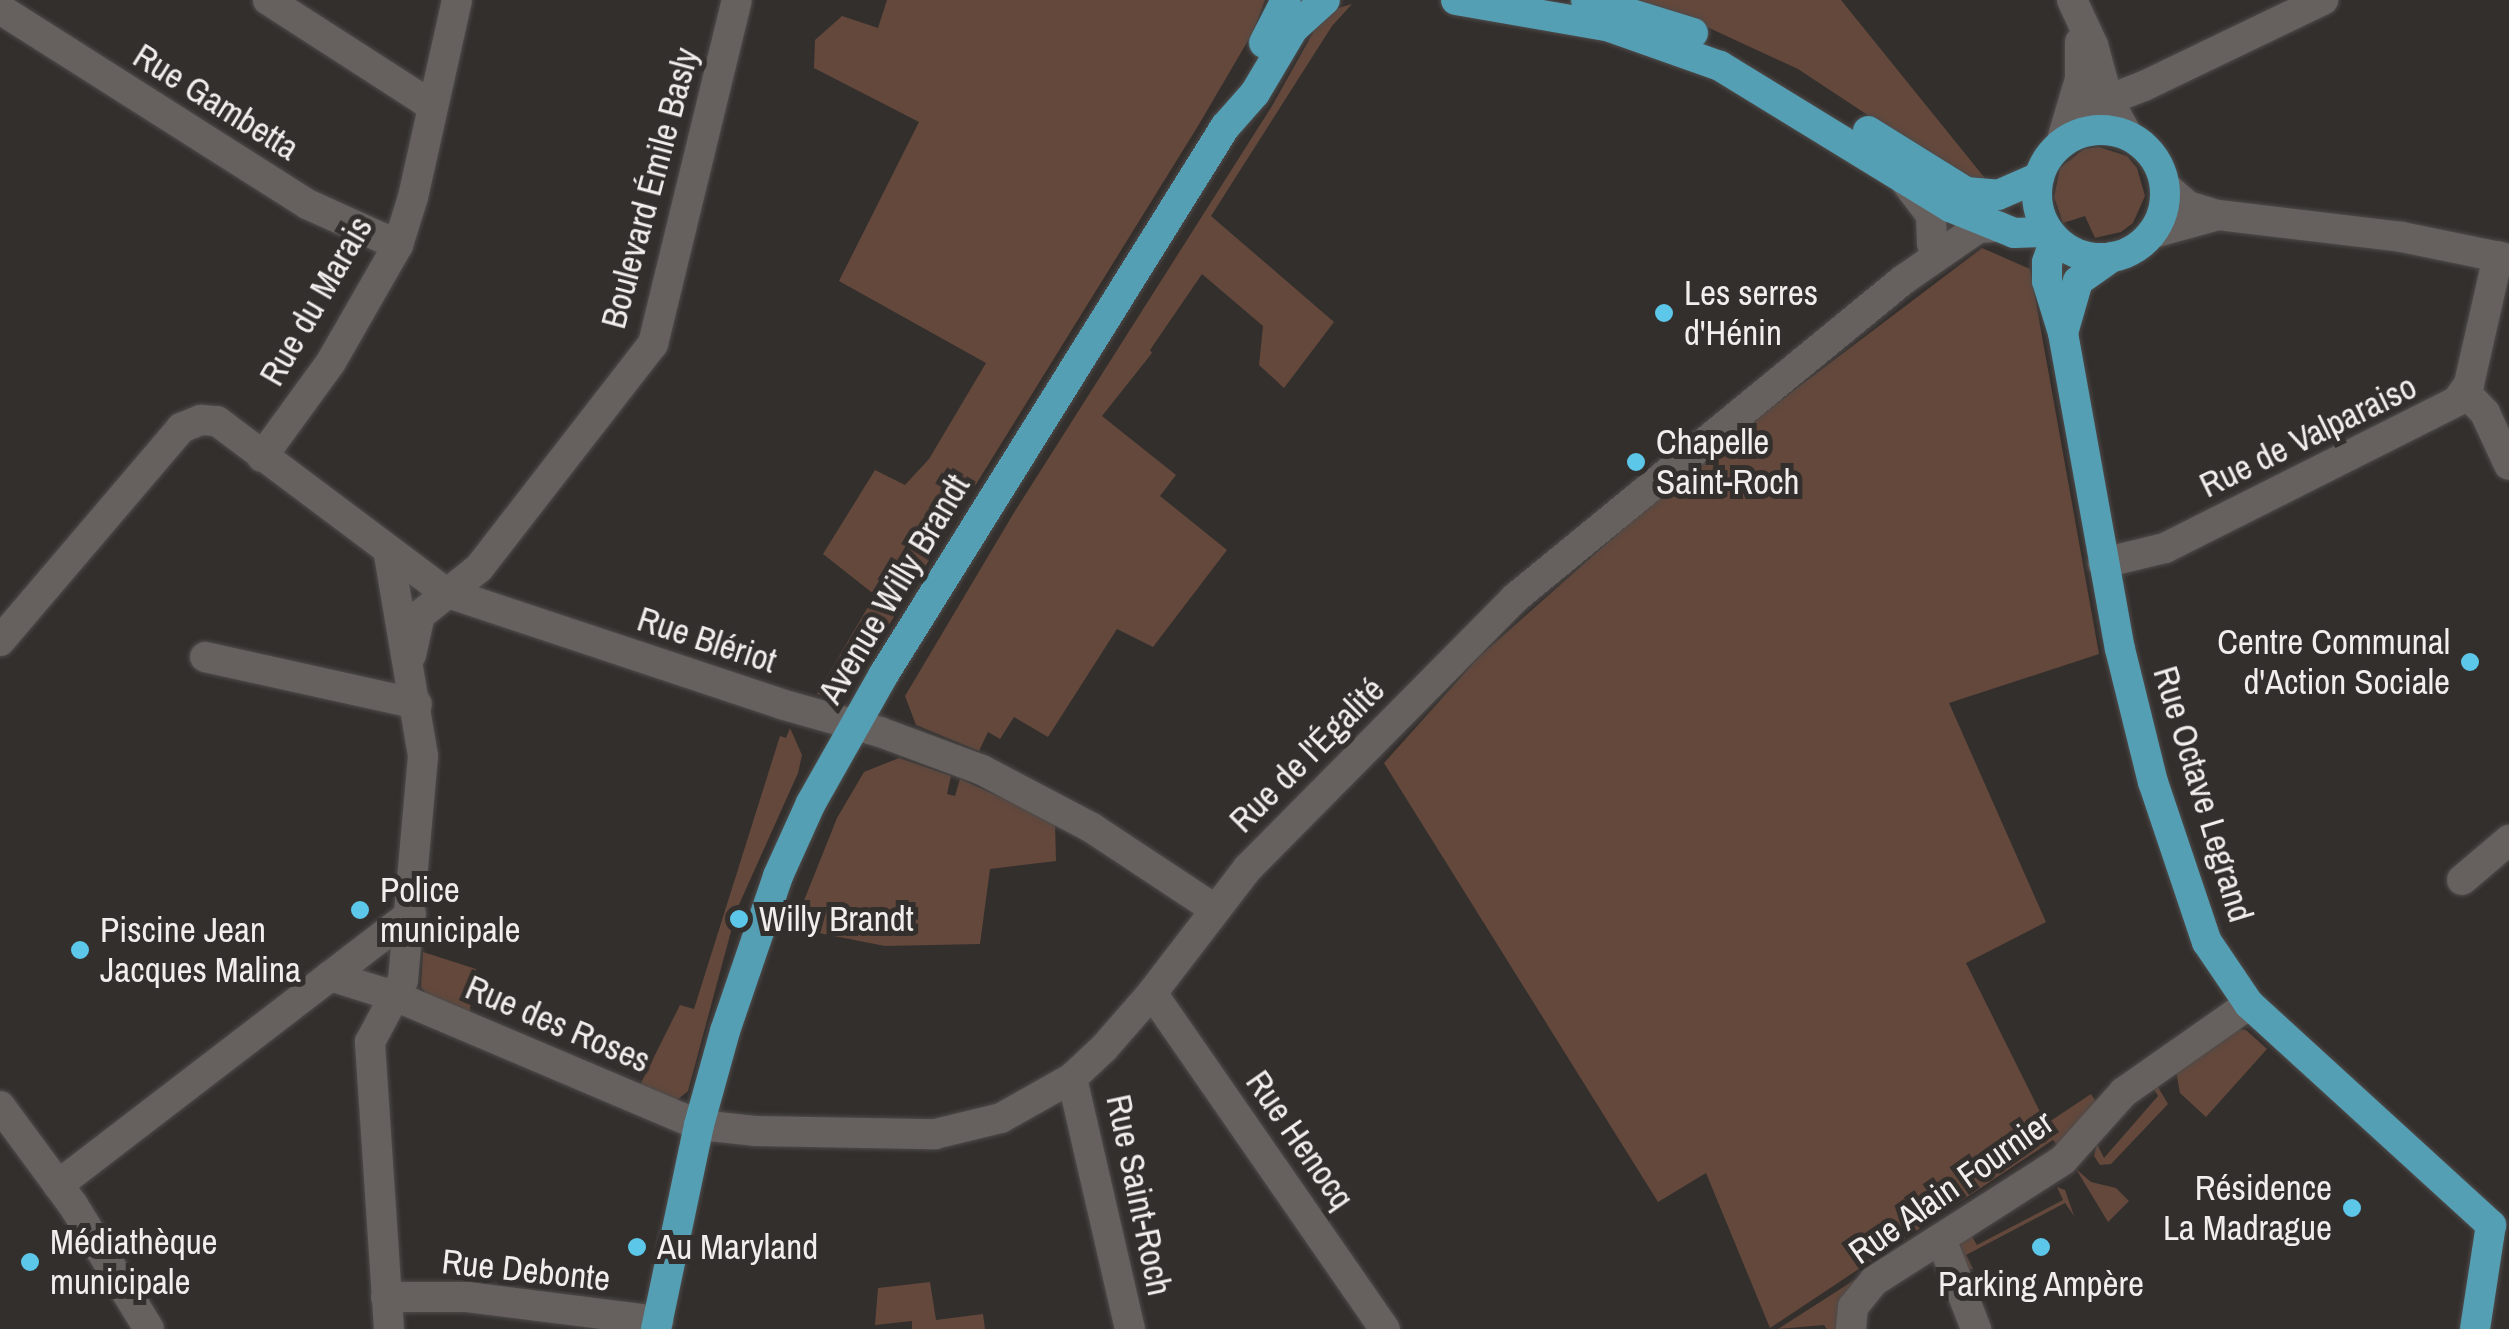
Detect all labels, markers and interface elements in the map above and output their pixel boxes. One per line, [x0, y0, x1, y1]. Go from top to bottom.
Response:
street label: Rue Gambetta [126, 35, 306, 169]
street label: Boulevard Émile Basly [592, 43, 708, 333]
street label: Rue du Marais [251, 209, 381, 393]
place label: Les serres d'Hénin [1684, 272, 1818, 354]
marker: Les serres d'Hénin [1653, 302, 1675, 324]
street label: Rue de Valparaiso [2193, 365, 2423, 507]
place label: Chapelle Saint-Roch [1656, 421, 1800, 503]
marker: Chapelle Saint-Roch [1625, 451, 1647, 473]
street label: Avenue Willy Brandt [809, 467, 979, 711]
street label: Rue Blériot [632, 598, 782, 682]
place label: Centre Communal d'Action Sociale [2217, 621, 2450, 703]
marker: Centre Communal d'Action Sociale [2459, 651, 2481, 673]
street label: Rue Octave Legrand [2144, 661, 2262, 927]
street label: Rue de l'Égalité [1221, 669, 1393, 841]
place label: Police municipale [380, 869, 520, 951]
place label: Willy Brandt [759, 898, 914, 940]
marker: Police municipale [349, 899, 371, 921]
marker: Willy Brandt [728, 908, 750, 930]
place label: Piscine Jean Jacques Malina [100, 909, 301, 991]
marker: Piscine Jean Jacques Malina [69, 939, 91, 961]
street label: Rue des Roses [459, 966, 657, 1082]
street label: Rue Henocq [1237, 1063, 1363, 1217]
street label: Rue Saint-Roch [1097, 1091, 1181, 1299]
street label: Rue Alain Fournier [1840, 1101, 2062, 1273]
place label: Résidence La Madrague [2163, 1167, 2332, 1249]
marker: Résidence La Madrague [2341, 1197, 2363, 1219]
place label: Médiathèque municipale [50, 1221, 218, 1303]
place label: Au Maryland [657, 1226, 818, 1268]
marker: Au Maryland [626, 1236, 648, 1258]
marker: Parking Ampère [2030, 1236, 2052, 1258]
street label: Rue Debonte [440, 1240, 612, 1300]
marker: Médiathèque municipale [19, 1251, 41, 1273]
place label: Parking Ampère [1937, 1263, 2145, 1305]

